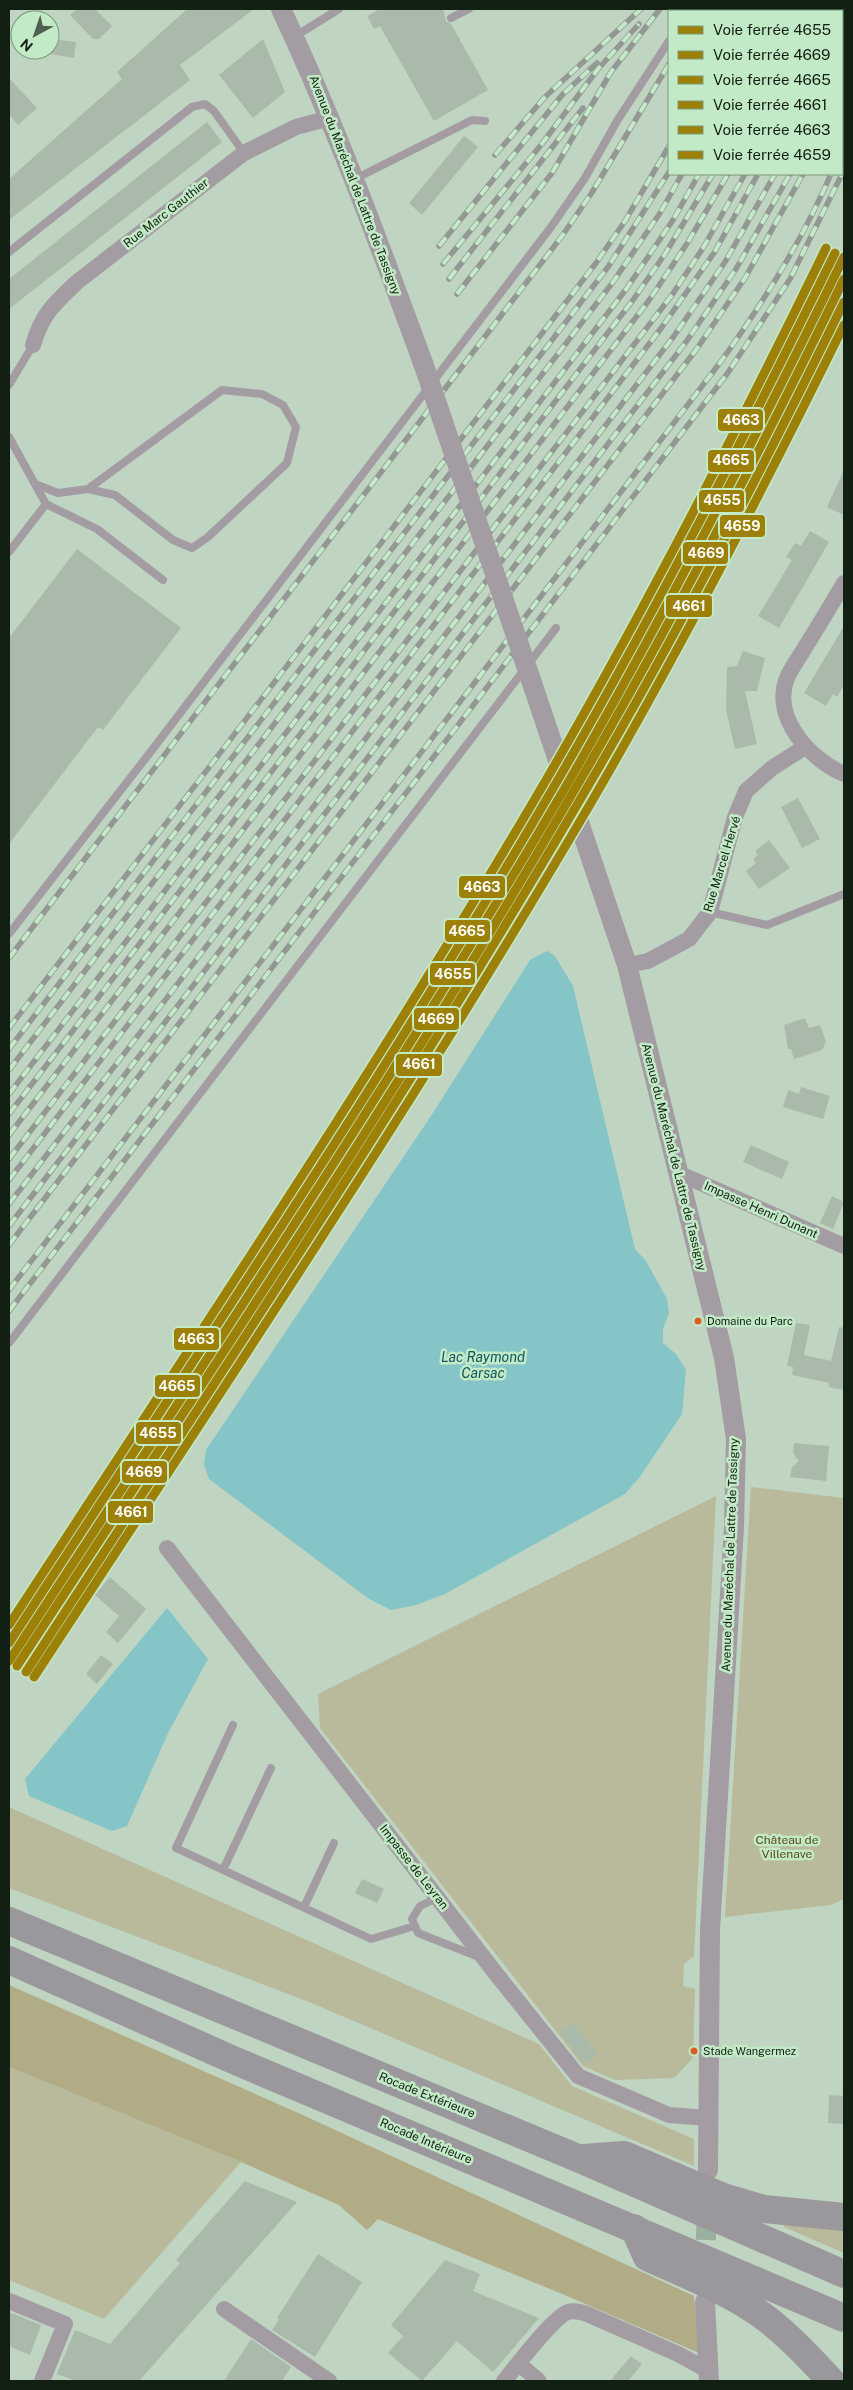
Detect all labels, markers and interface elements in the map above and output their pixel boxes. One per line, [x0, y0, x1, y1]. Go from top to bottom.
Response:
north arrow [10, 10, 60, 60]
legend [668, 10, 843, 175]
text: Voie ferrée 4655 [713, 21, 831, 38]
text: N [17, 35, 36, 55]
text: Voie ferrée 4669 [713, 46, 830, 63]
text: Voie ferrée 4665 [713, 71, 831, 88]
street label: Avenue du Maréchal de Lattre de Tassigny [307, 73, 404, 297]
text: Voie ferrée 4661 [713, 96, 827, 113]
text: Voie ferrée 4663 [713, 121, 831, 138]
text: Voie ferrée 4659 [713, 146, 831, 163]
street label: Rue Marc Gauthier [121, 175, 212, 251]
line badge: 4663 [717, 408, 764, 432]
text: 4663 [723, 412, 759, 428]
line badge: 4665 [707, 449, 755, 473]
text: 4665 [712, 452, 750, 468]
line badge: 4655 [698, 489, 745, 513]
text: 4655 [703, 492, 741, 508]
line badge: 4659 [719, 514, 766, 538]
text: 4659 [723, 518, 761, 534]
line badge: 4669 [682, 541, 729, 565]
text: 4669 [688, 545, 724, 561]
line badge: 4661 [665, 594, 713, 618]
text: 4661 [672, 598, 706, 614]
street label: Rue Marcel Hervé [701, 814, 743, 914]
line badge: 4663 [458, 875, 506, 899]
text: 4663 [464, 879, 500, 895]
line badge: 4665 [444, 919, 491, 943]
text: 4665 [448, 923, 486, 939]
line badge: 4655 [429, 962, 476, 986]
text: 4655 [434, 966, 472, 982]
line badge: 4669 [413, 1007, 460, 1031]
text: 4669 [418, 1011, 454, 1027]
street label: Avenue du Maréchal de Lattre de Tassigny [639, 1042, 709, 1273]
line badge: 4661 [395, 1053, 443, 1077]
text: 4661 [402, 1056, 436, 1072]
street label: Impasse Henri Dunant [702, 1179, 820, 1242]
place label: Domaine du Parc [707, 1315, 793, 1327]
marker: Domaine du Parc [693, 1316, 703, 1326]
line badge: 4663 [173, 1327, 220, 1351]
text: 4663 [178, 1331, 214, 1347]
water label: Lac Raymond Carsac [441, 1349, 525, 1381]
line badge: 4665 [154, 1374, 201, 1398]
text: 4665 [158, 1378, 196, 1394]
line badge: 4655 [135, 1421, 182, 1445]
text: 4655 [139, 1425, 177, 1441]
street label: Avenue du Maréchal de Lattre de Tassigny [719, 1437, 741, 1672]
line badge: 4669 [121, 1460, 168, 1484]
text: 4669 [126, 1464, 162, 1480]
line badge: 4661 [107, 1500, 154, 1524]
text: 4661 [114, 1504, 148, 1520]
street label: Impasse de Leyran [377, 1822, 451, 1912]
park label: Château de Villenave [755, 1833, 819, 1861]
place label: Stade Wangermez [703, 2045, 796, 2057]
marker: Stade Wangermez [689, 2046, 699, 2056]
street label: Rocade Extérieure [377, 2069, 477, 2121]
street label: Rocade Intérieure [378, 2115, 474, 2167]

